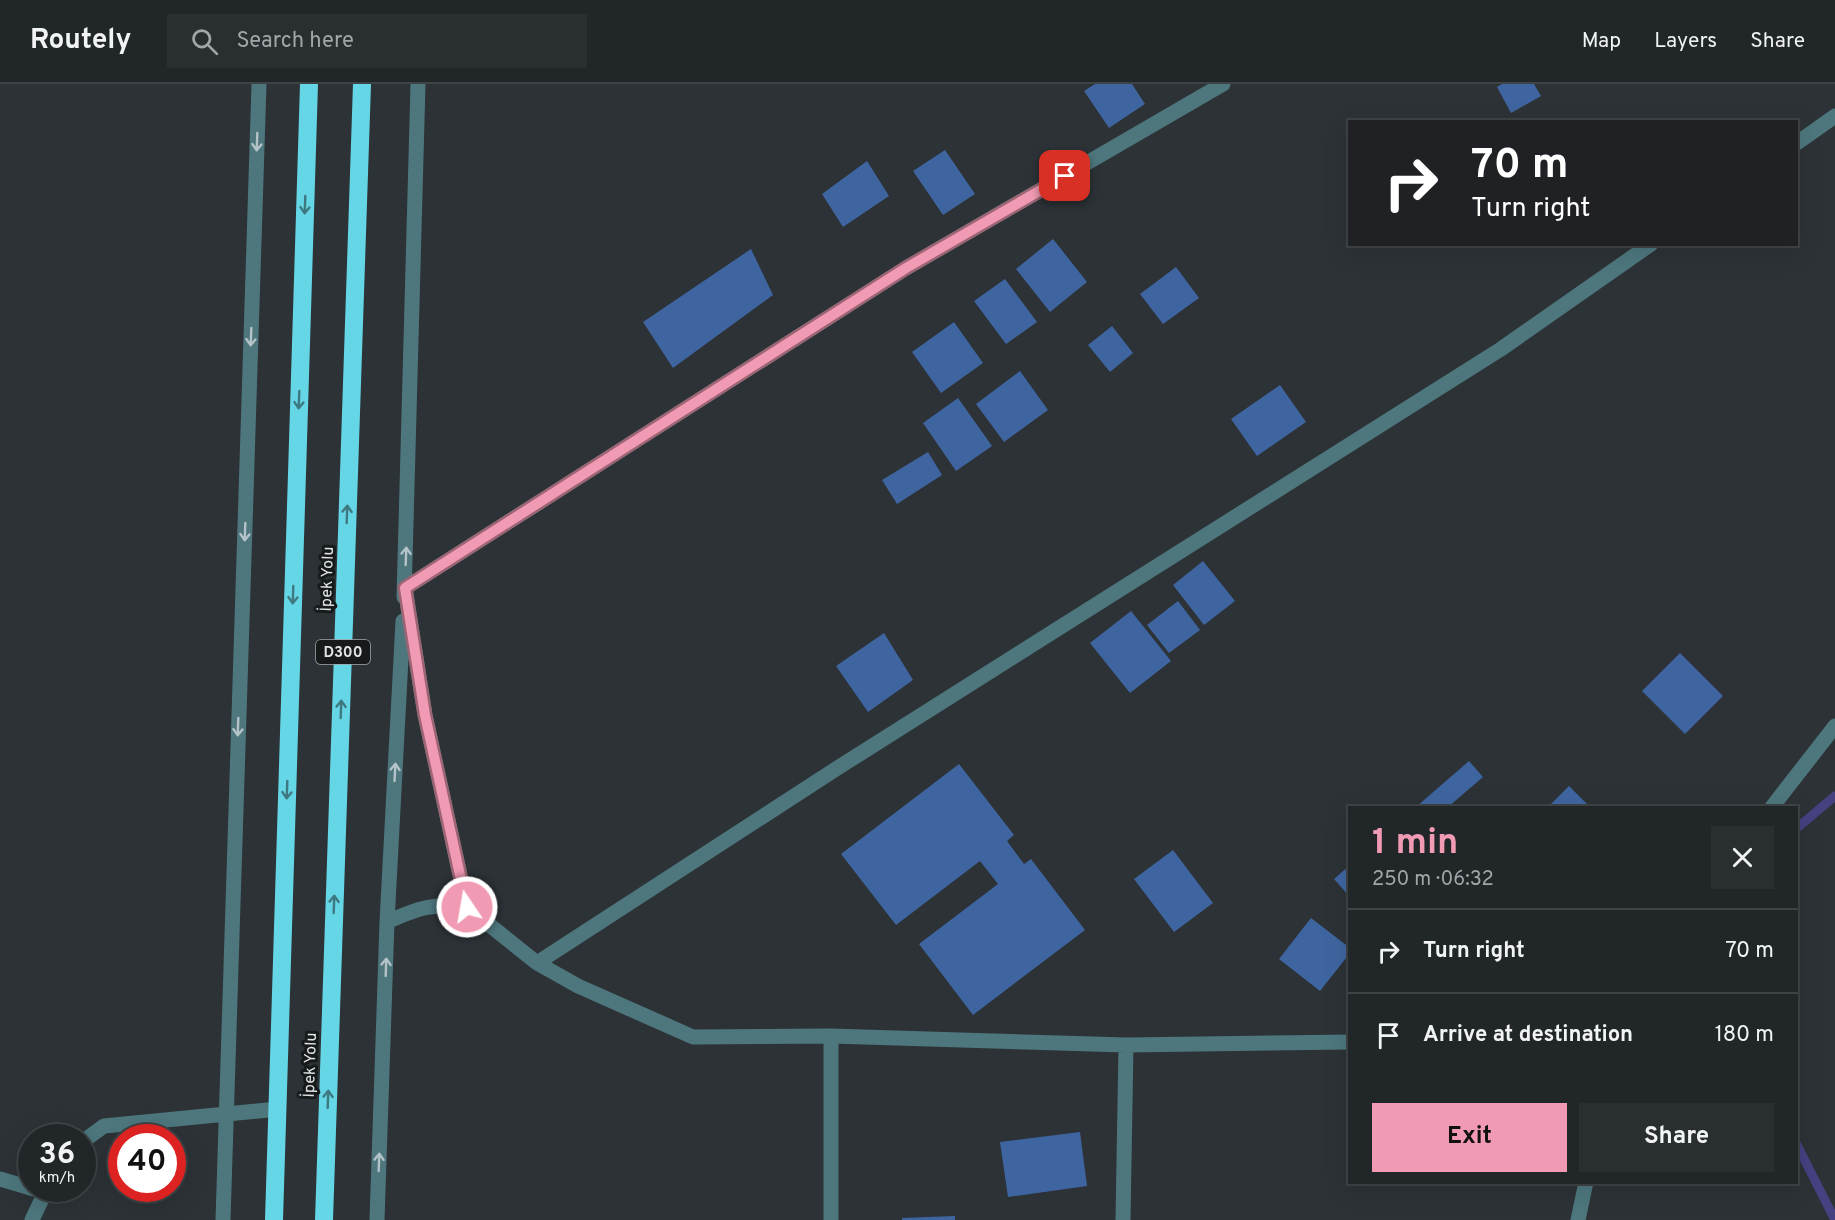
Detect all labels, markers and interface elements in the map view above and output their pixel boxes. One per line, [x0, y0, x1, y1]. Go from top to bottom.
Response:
search box [167, 14, 587, 68]
text: Routely [30, 23, 131, 59]
icon: search [188, 25, 221, 58]
text: Search here [236, 28, 354, 55]
text: Map [1582, 28, 1621, 55]
text: Layers [1654, 28, 1717, 55]
text: Share [1750, 28, 1805, 55]
one-way arrow [252, 132, 263, 152]
text: 70 m [1471, 140, 1569, 193]
icon: right [1372, 144, 1450, 222]
pin [1039, 150, 1090, 201]
icon: arrive [1048, 159, 1081, 192]
text: Turn right [1471, 192, 1590, 226]
one-way arrow [299, 195, 311, 215]
one-way arrow [245, 327, 257, 347]
one-way arrow [293, 390, 305, 410]
one-way arrow [342, 504, 353, 524]
one-way arrow [239, 522, 250, 542]
street label: İpek Yolu [316, 546, 339, 612]
one-way arrow [400, 547, 411, 567]
one-way arrow [287, 585, 299, 605]
road number: D300 [316, 640, 370, 664]
one-way arrow [335, 699, 346, 719]
one-way arrow [233, 717, 244, 737]
one-way arrow [390, 762, 401, 782]
one-way arrow [282, 780, 293, 800]
text: 1 min [1372, 821, 1458, 867]
button: close [1711, 826, 1774, 889]
text: 250 m · 06:32 [1372, 867, 1494, 893]
position arrow [435, 875, 499, 939]
one-way arrow [329, 894, 340, 914]
icon: right [1372, 935, 1405, 968]
text: Turn right [1423, 938, 1525, 965]
text: 70 m [1725, 938, 1774, 965]
one-way arrow [380, 957, 391, 977]
icon: arrive [1372, 1019, 1405, 1052]
text: Arrive at destination [1423, 1022, 1633, 1049]
text: 180 m [1715, 1022, 1774, 1049]
street label: İpek Yolu [299, 1032, 322, 1098]
one-way arrow [322, 1089, 333, 1109]
button: Exit [1372, 1103, 1567, 1172]
button: Share [1579, 1103, 1774, 1172]
speed limit sign: 40 [108, 1124, 186, 1202]
text: 36 [39, 1137, 75, 1174]
one-way arrow [374, 1152, 385, 1172]
text: km/h [39, 1169, 75, 1188]

